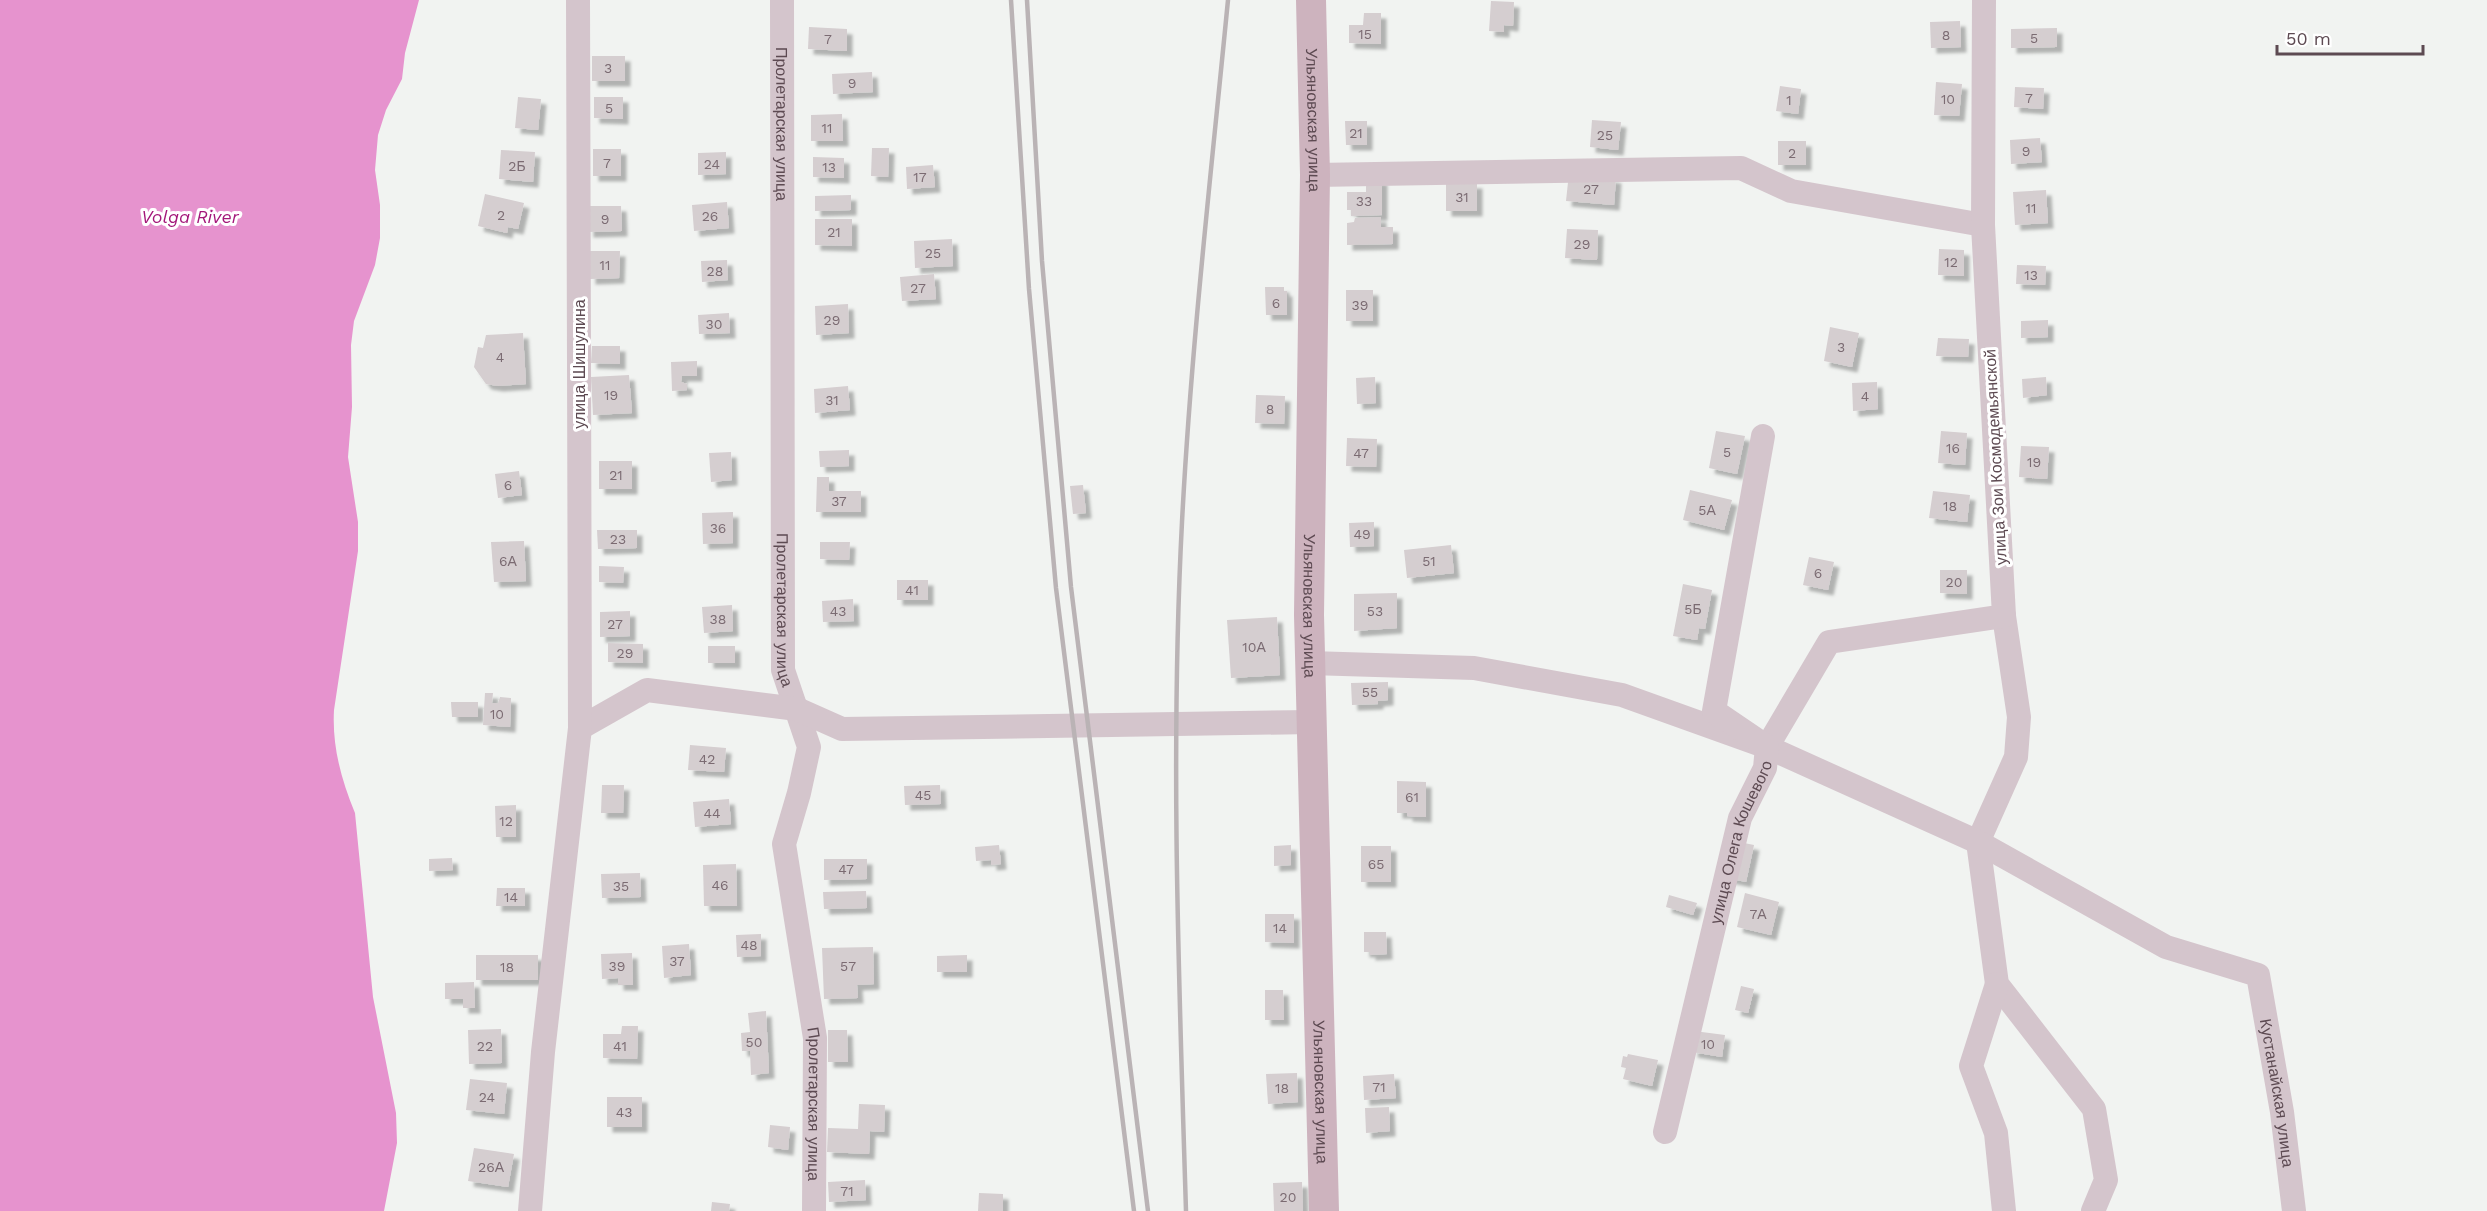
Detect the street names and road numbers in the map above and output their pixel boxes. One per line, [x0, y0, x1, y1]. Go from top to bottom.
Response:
street label: Пролетарская улица [772, 47, 791, 201]
street label: Ульяновская улица [1302, 48, 1324, 192]
street label: улица Шишулина [570, 299, 589, 429]
street label: улица Зои Космодемьянской [1980, 348, 2011, 565]
street label: Пролетарская улица [773, 533, 797, 689]
street label: Ульяновская улица [1299, 534, 1320, 678]
street label: улица Олега Кошевого [1706, 760, 1776, 926]
street label: Кустанайская улица [2256, 1017, 2298, 1169]
street label: Ульяновская улица [1309, 1020, 1332, 1164]
street label: Пролетарская улица [803, 1026, 824, 1181]

